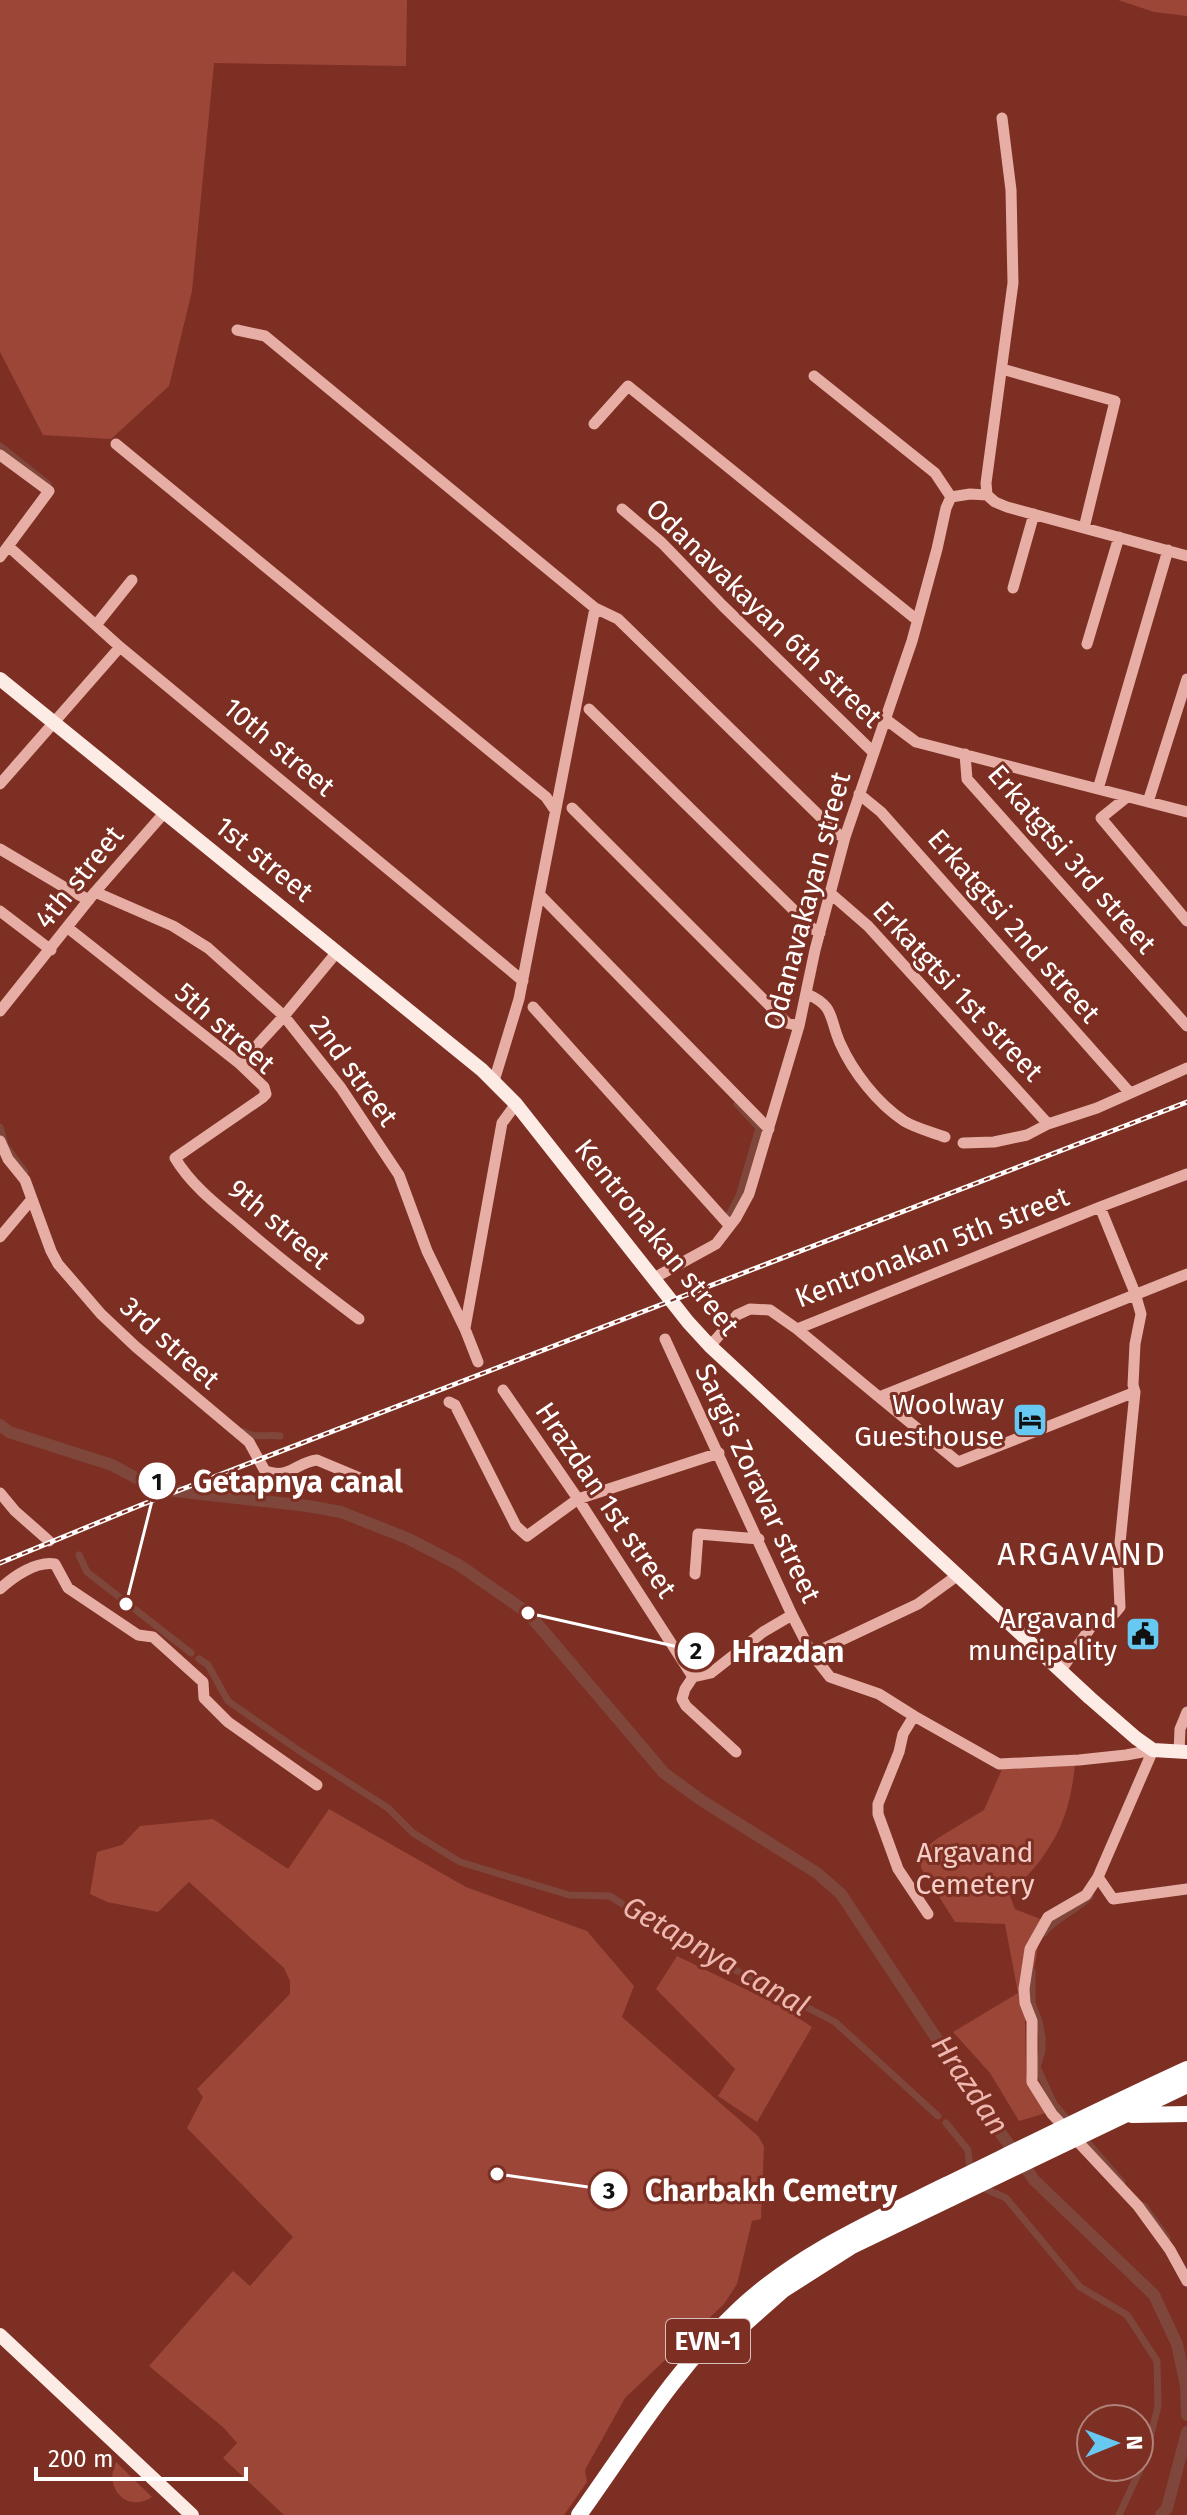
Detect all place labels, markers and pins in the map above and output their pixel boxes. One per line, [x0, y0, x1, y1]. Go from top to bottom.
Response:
place label: Woolway Guesthouse [854, 1388, 1004, 1453]
hotel icon: Woolway Guesthouse [1011, 1401, 1049, 1439]
callout: Getapnya canal [137, 1454, 419, 1508]
place label: Argavand muncipality [968, 1602, 1117, 1667]
public building icon: Argavand muncipality [1124, 1615, 1162, 1653]
callout: Hrazdan [676, 1624, 861, 1678]
callout: Charbakh Cemetry [589, 2163, 913, 2217]

